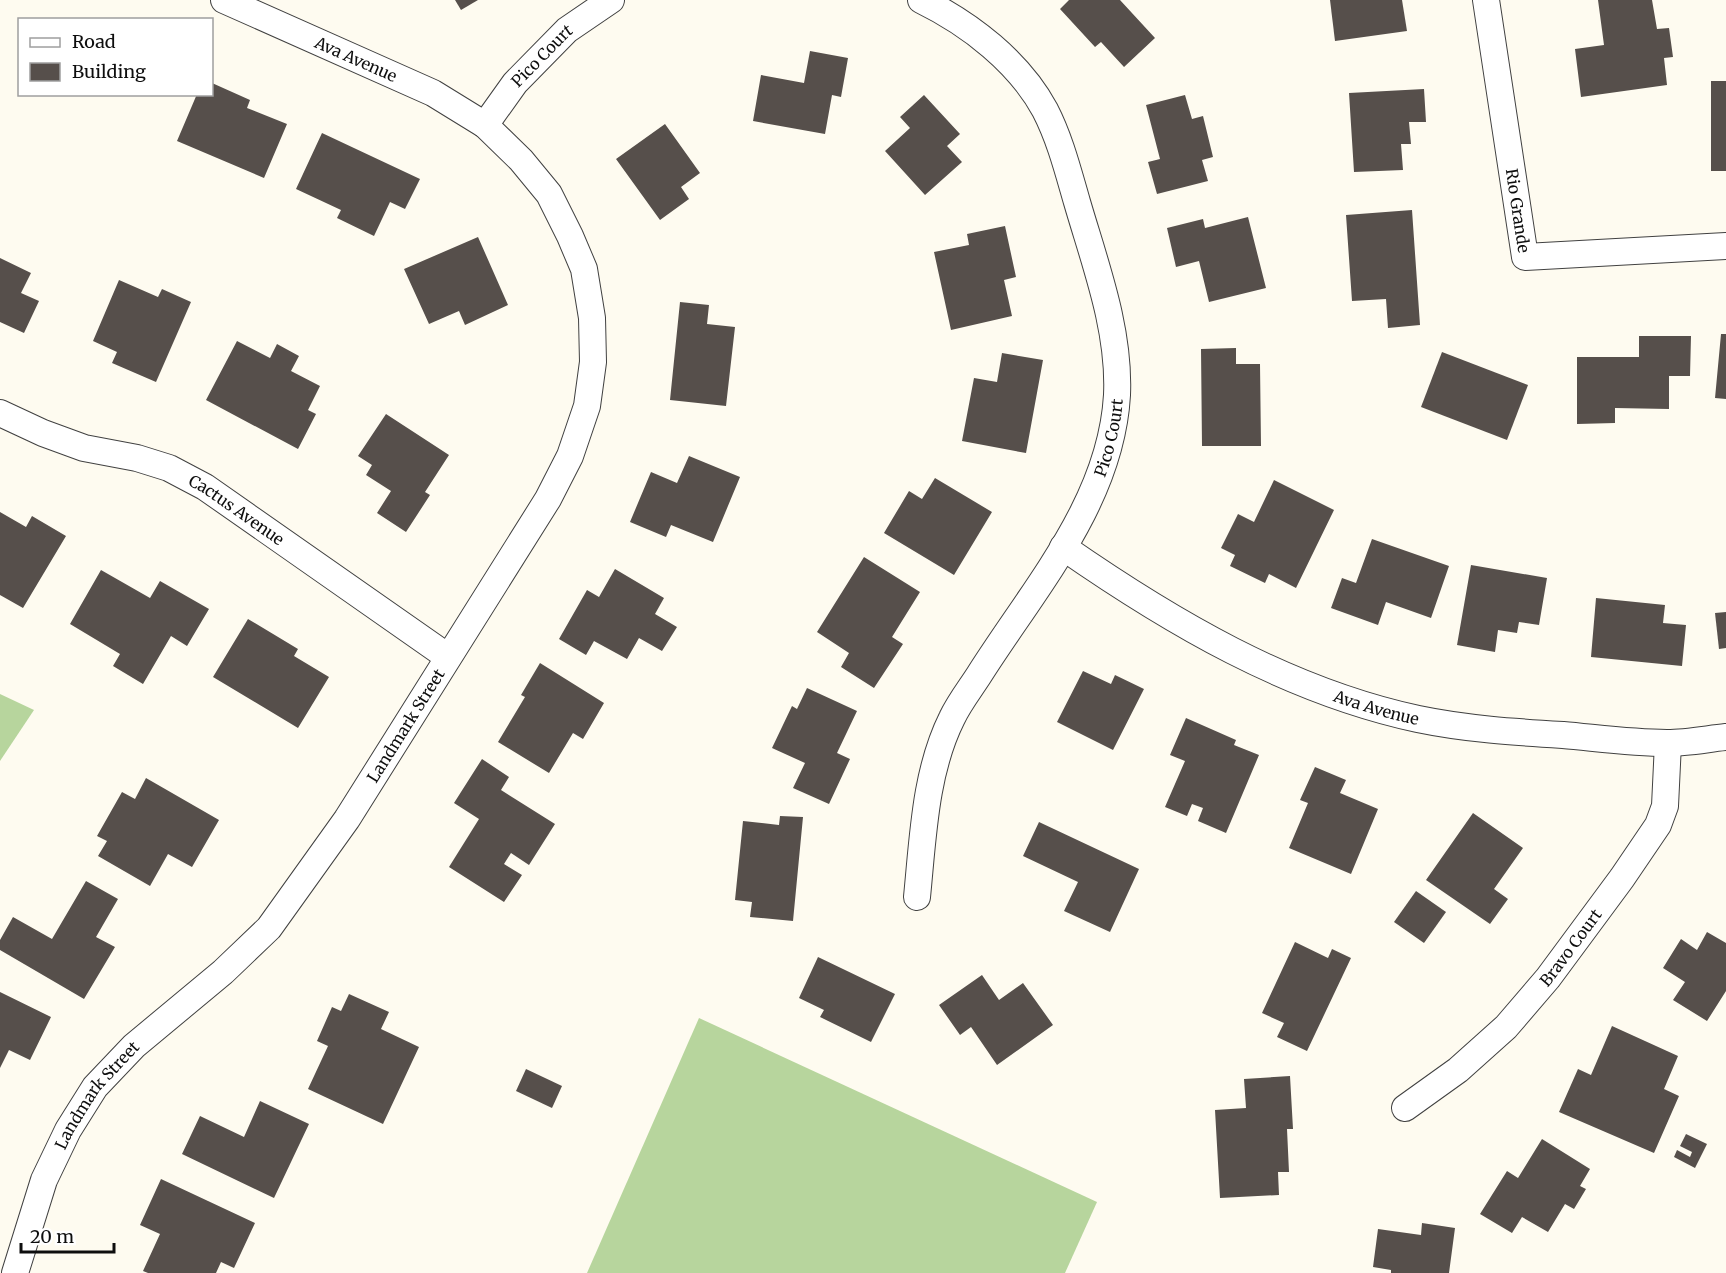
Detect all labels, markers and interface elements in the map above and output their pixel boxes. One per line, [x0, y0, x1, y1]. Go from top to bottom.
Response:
legend [18, 18, 213, 96]
street label: Pico Court [507, 19, 576, 91]
text: Road [72, 30, 116, 53]
street label: Ava Avenue [311, 32, 400, 86]
text: Building [72, 60, 146, 83]
street label: Rio Grande [1502, 167, 1534, 254]
street label: Pico Court [1090, 397, 1127, 479]
street label: Cactus Avenue [185, 470, 288, 549]
street label: Landmark Street [363, 664, 449, 786]
street label: Ava Avenue [1330, 685, 1421, 729]
street label: Bravo Court [1535, 904, 1606, 990]
street label: Landmark Street [50, 1036, 144, 1152]
scale bar [21, 1216, 114, 1254]
text: 20 m [30, 1225, 74, 1248]

